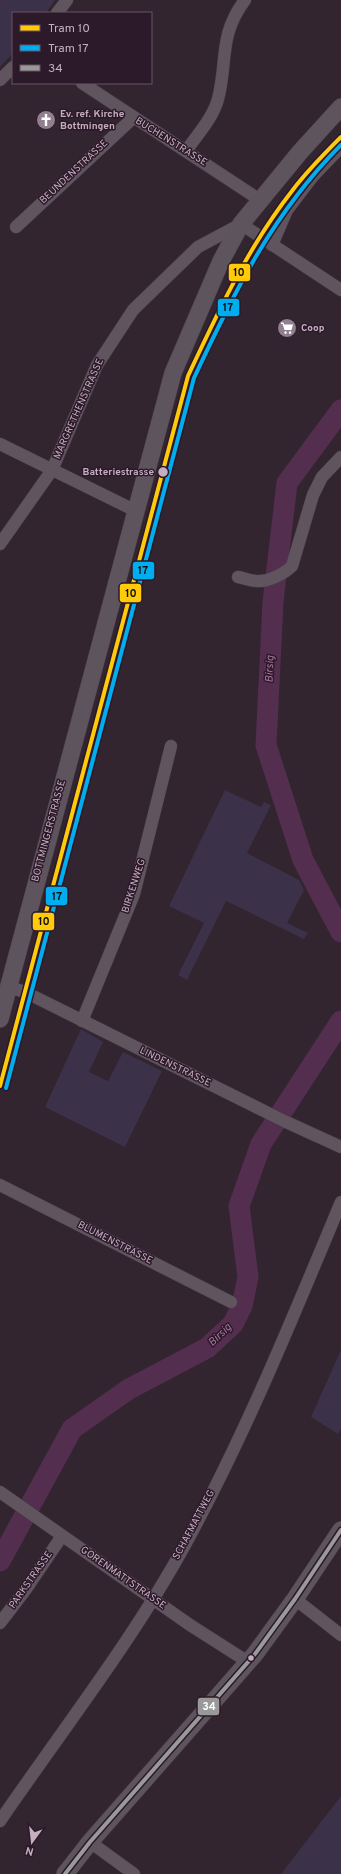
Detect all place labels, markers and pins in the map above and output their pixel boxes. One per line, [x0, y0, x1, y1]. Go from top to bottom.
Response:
place label: Ev. ref. Kirche Bottmingen [60, 108, 125, 133]
church icon: Ev. ref. Kirche Bottmingen [35, 109, 57, 131]
supermarket icon: Coop [276, 317, 298, 339]
place label: Coop [301, 322, 325, 335]
marker: Batteriestrasse [156, 465, 170, 479]
place label: Batteriestrasse [82, 466, 154, 479]
unlabelled marker [246, 1653, 256, 1663]

